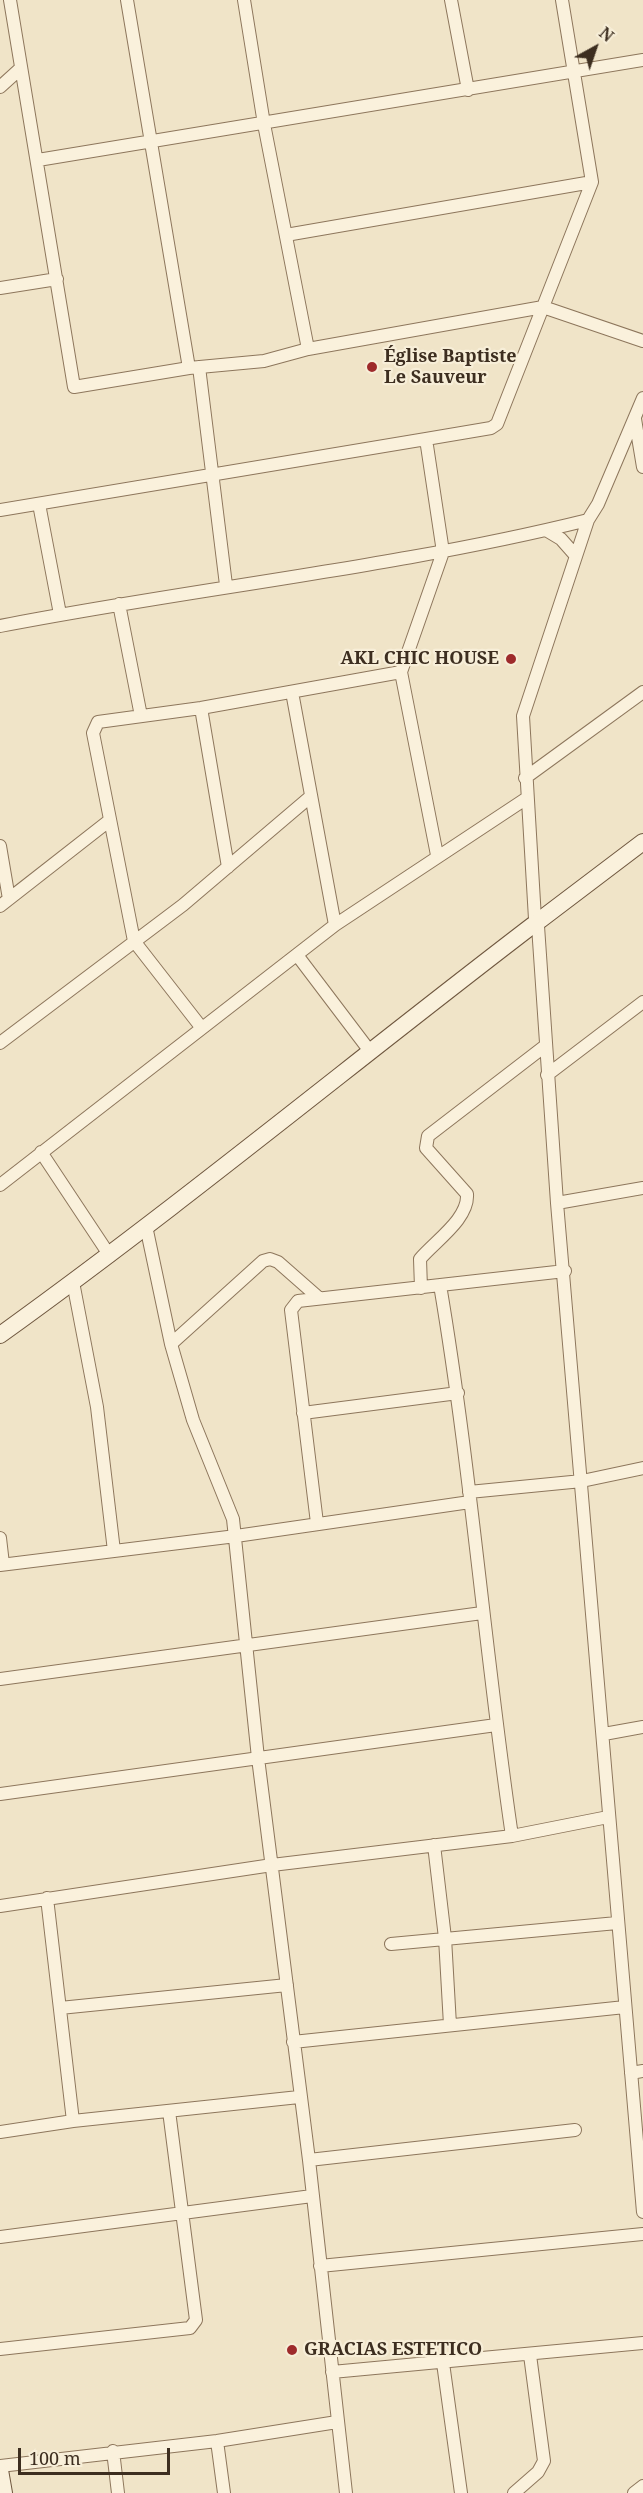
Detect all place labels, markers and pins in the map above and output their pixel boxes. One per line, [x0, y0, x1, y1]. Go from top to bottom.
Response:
place label: Église Baptiste Le Sauveur [384, 346, 517, 388]
marker: Église Baptiste Le Sauveur [365, 360, 379, 374]
place label: AKL CHIC HOUSE [341, 648, 499, 670]
marker: AKL CHIC HOUSE [504, 652, 518, 666]
place label: GRACIAS ESTETICO [304, 2339, 482, 2361]
marker: GRACIAS ESTETICO [285, 2343, 299, 2357]

